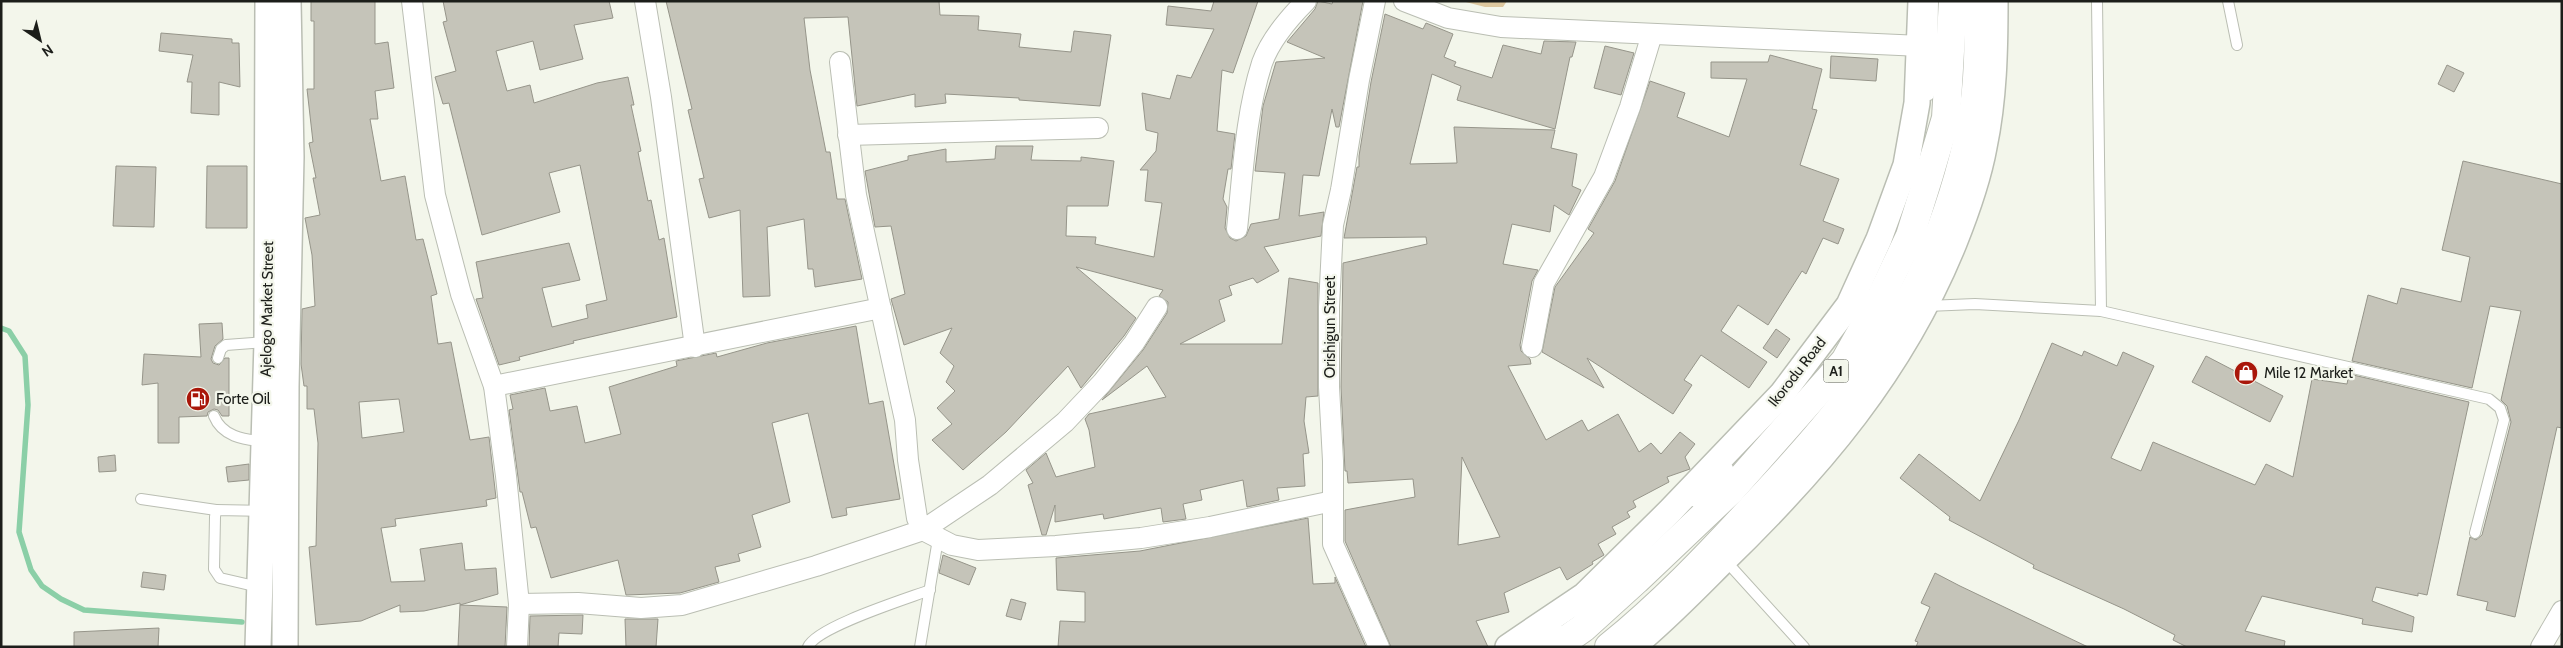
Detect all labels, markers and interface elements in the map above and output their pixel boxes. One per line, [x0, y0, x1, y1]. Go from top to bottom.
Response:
north arrow [15, 15, 65, 65]
text: N [38, 40, 57, 61]
street label: Ajelogo Market Street [257, 241, 277, 377]
street label: Orishigun Street [1321, 276, 1339, 378]
street label: Ikorodu Road [1764, 334, 1830, 410]
road number: A1 [1824, 360, 1848, 382]
shop icon: Mile 12 Market [2233, 360, 2259, 386]
place label: Mile 12 Market [2264, 364, 2353, 382]
fuel station icon: Forte Oil [185, 386, 211, 412]
place label: Forte Oil [216, 390, 271, 408]

